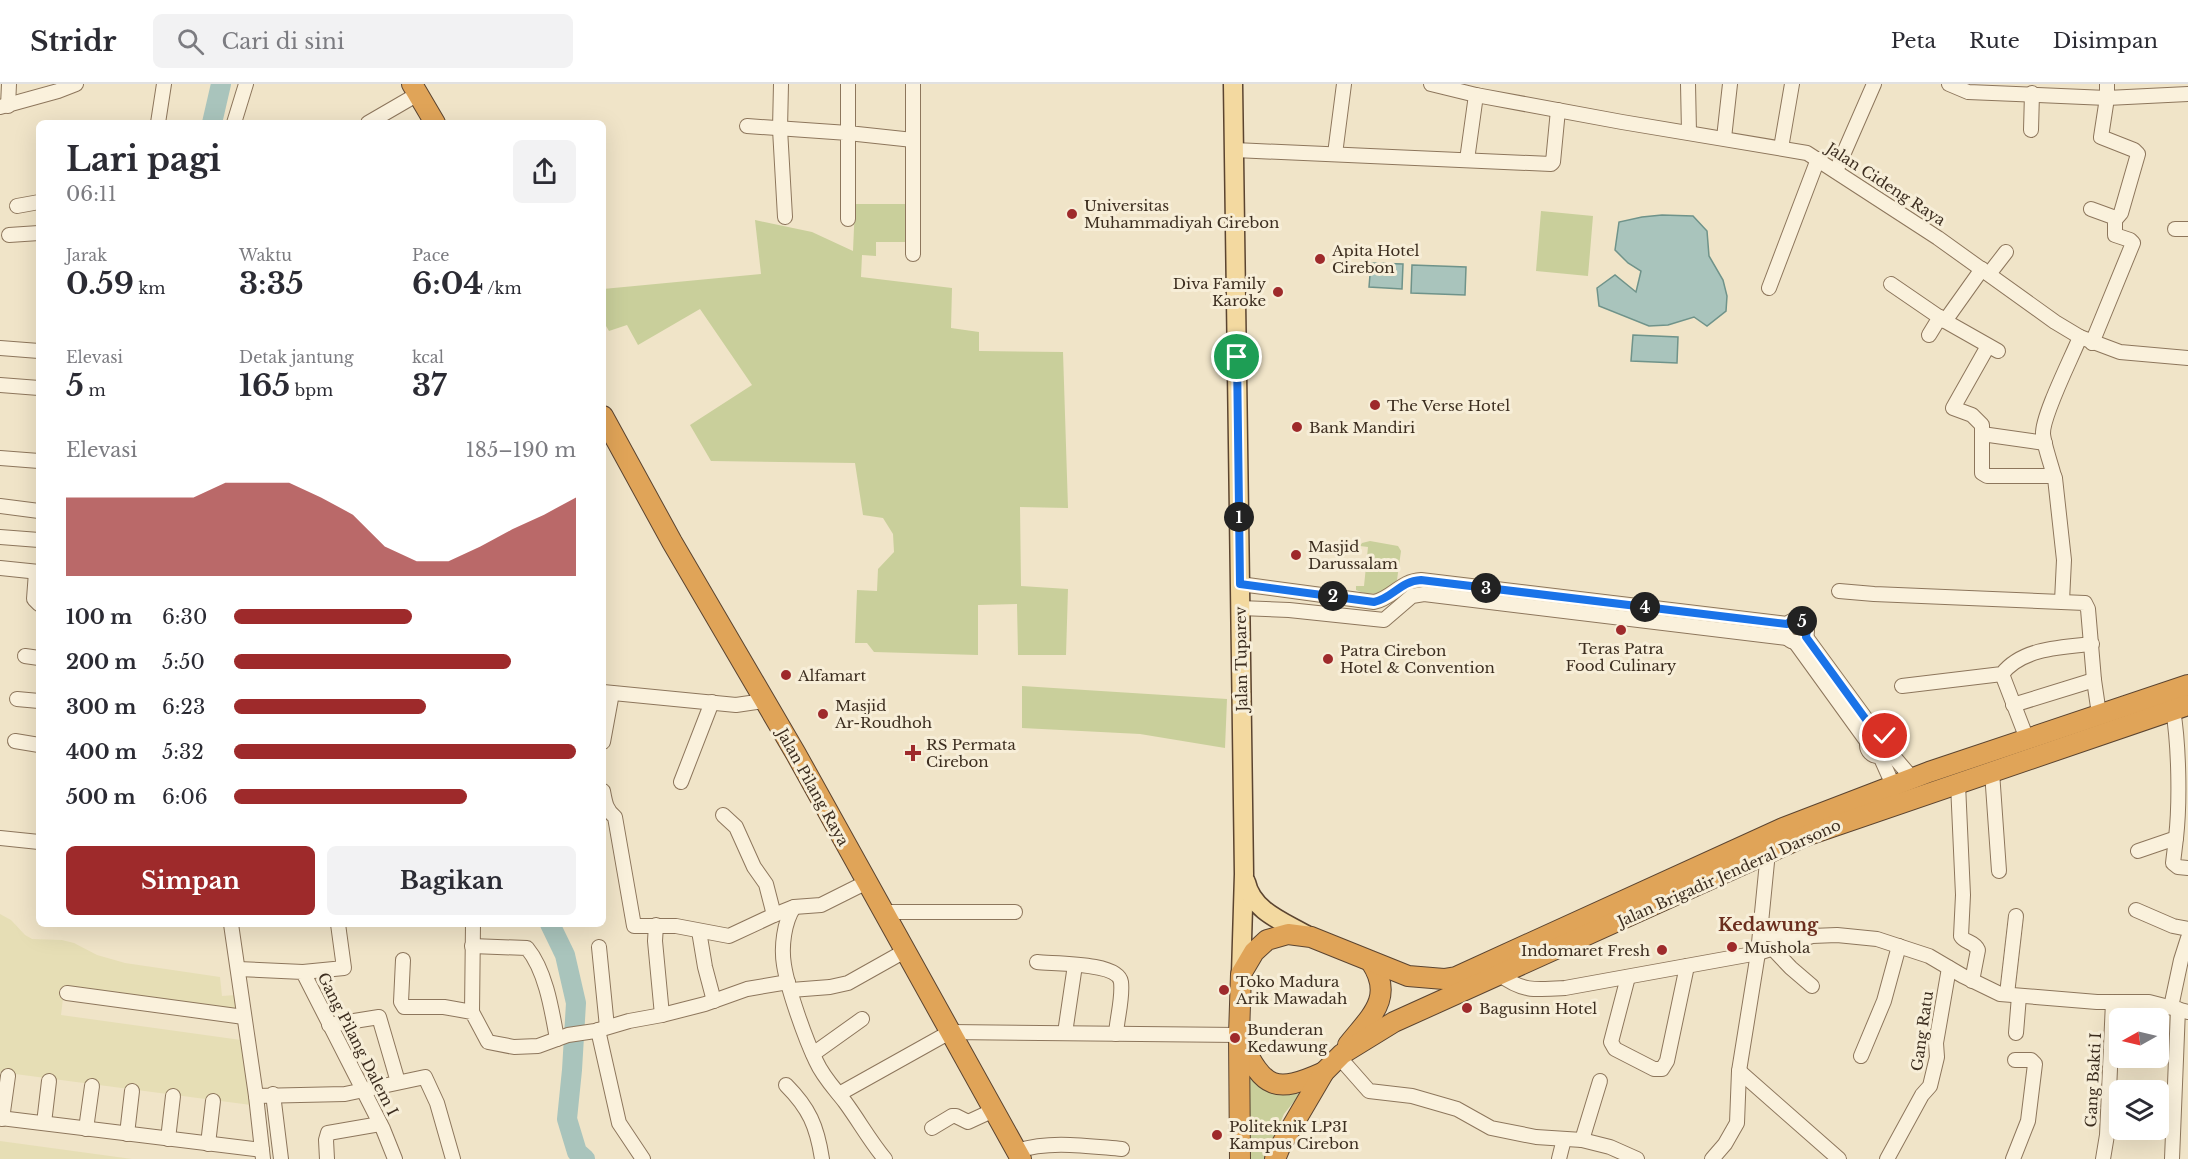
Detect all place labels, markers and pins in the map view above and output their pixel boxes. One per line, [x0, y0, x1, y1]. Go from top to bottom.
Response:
place label: Universitas Muhammadiyah Cirebon [1084, 196, 1279, 232]
marker: Universitas Muhammadiyah Cirebon [1065, 207, 1079, 221]
place label: Apita Hotel Cirebon [1331, 241, 1420, 277]
marker: Apita Hotel Cirebon [1313, 252, 1327, 266]
place label: Diva Family Karoke [1173, 274, 1266, 310]
marker: Diva Family Karoke [1271, 285, 1285, 299]
pin [1211, 331, 1262, 382]
place label: The Verse Hotel [1387, 396, 1510, 415]
marker: The Verse Hotel [1368, 398, 1382, 412]
place label: Bank Mandiri [1309, 418, 1415, 437]
marker: Bank Mandiri [1290, 420, 1304, 434]
pin: 1 [1224, 502, 1254, 532]
place label: Masjid Darussalam [1308, 537, 1398, 573]
marker: Masjid Darussalam [1289, 548, 1303, 562]
pin: 3 [1471, 573, 1501, 603]
pin: 2 [1318, 581, 1348, 611]
pin: 4 [1630, 592, 1660, 622]
pin: 5 [1787, 606, 1817, 636]
marker: Teras Patra Food Culinary [1614, 623, 1628, 637]
place label: Teras Patra Food Culinary [1566, 639, 1677, 675]
place label: Patra Cirebon Hotel & Convention [1340, 641, 1495, 677]
marker: Patra Cirebon Hotel & Convention [1321, 652, 1335, 666]
place label: Alfamart [797, 666, 867, 685]
marker: Alfamart [779, 668, 793, 682]
place label: Masjid Ar-Roudhoh [834, 696, 932, 732]
marker: Masjid Ar-Roudhoh [816, 707, 830, 721]
pin [1859, 710, 1910, 761]
place label: RS Permata Cirebon [926, 735, 1016, 771]
marker: RS Permata Cirebon [904, 744, 922, 762]
place label: Mushola [1744, 938, 1811, 957]
marker: Mushola [1725, 940, 1739, 954]
place label: Indomaret Fresh [1521, 941, 1650, 960]
marker: Indomaret Fresh [1655, 943, 1669, 957]
place label: Toko Madura Arik Mawadah [1235, 972, 1347, 1008]
marker: Toko Madura Arik Mawadah [1217, 983, 1231, 997]
place label: Bagusinn Hotel [1479, 999, 1597, 1018]
marker: Bagusinn Hotel [1460, 1001, 1474, 1015]
place label: Bunderan Kedawung [1247, 1020, 1328, 1056]
marker: Bunderan Kedawung [1228, 1031, 1242, 1045]
place label: Politeknik LP3I Kampus Cirebon [1229, 1117, 1359, 1153]
marker: Politeknik LP3I Kampus Cirebon [1210, 1128, 1224, 1142]

